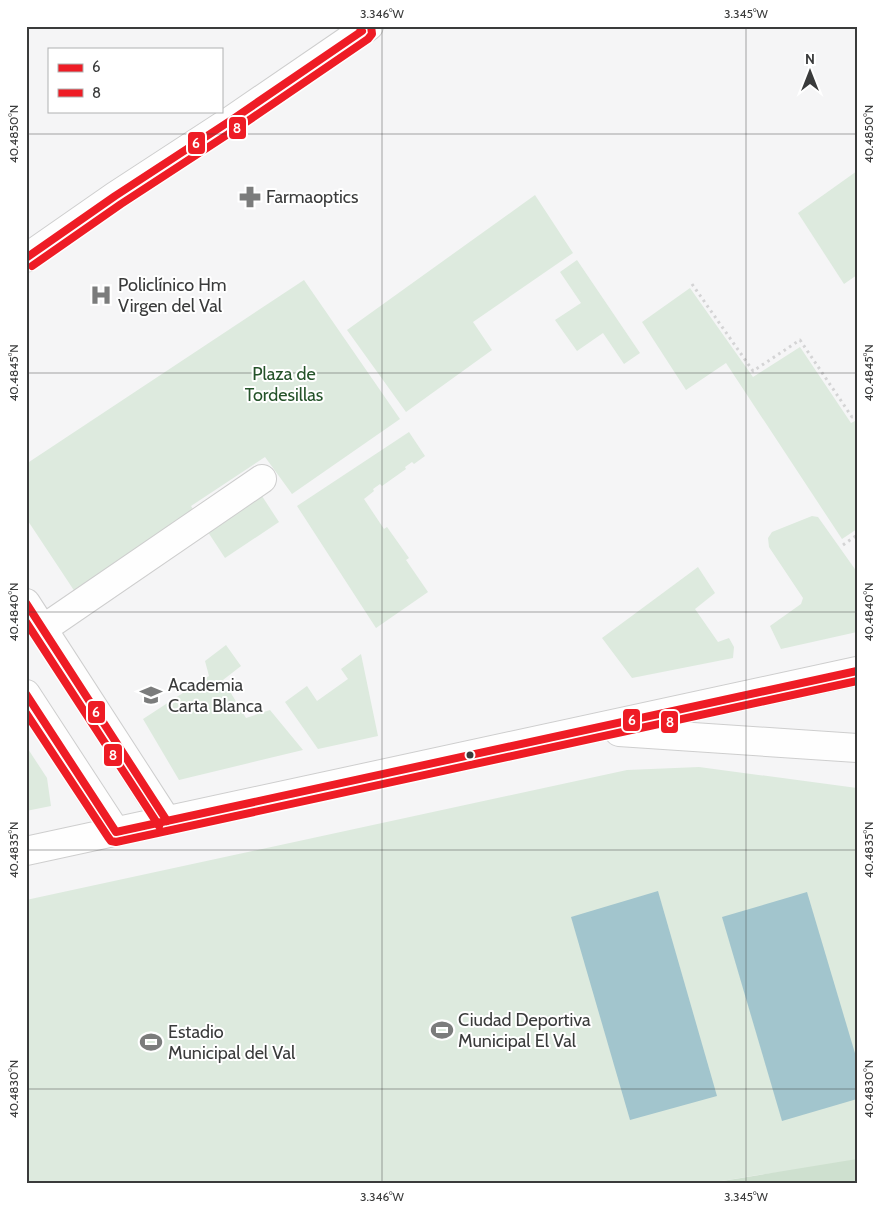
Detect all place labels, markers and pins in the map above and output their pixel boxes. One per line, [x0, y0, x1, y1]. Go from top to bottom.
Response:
pharmacy icon: Farmaoptics [237, 184, 263, 210]
place label: Farmaoptics [266, 186, 358, 208]
place label: Policlínico Hm Virgen del Val [118, 274, 226, 317]
hospital icon: Policlínico Hm Virgen del Val [88, 282, 114, 308]
place label: Academia Carta Blanca [168, 674, 263, 717]
school or university icon: Academia Carta Blanca [138, 682, 164, 708]
unlabelled marker [465, 750, 475, 760]
place label: Ciudad Deportiva Municipal El Val [458, 1009, 591, 1052]
sports icon: Ciudad Deportiva Municipal El Val [429, 1017, 455, 1043]
place label: Estadio Municipal del Val [168, 1021, 296, 1064]
sports icon: Estadio Municipal del Val [138, 1029, 164, 1055]

